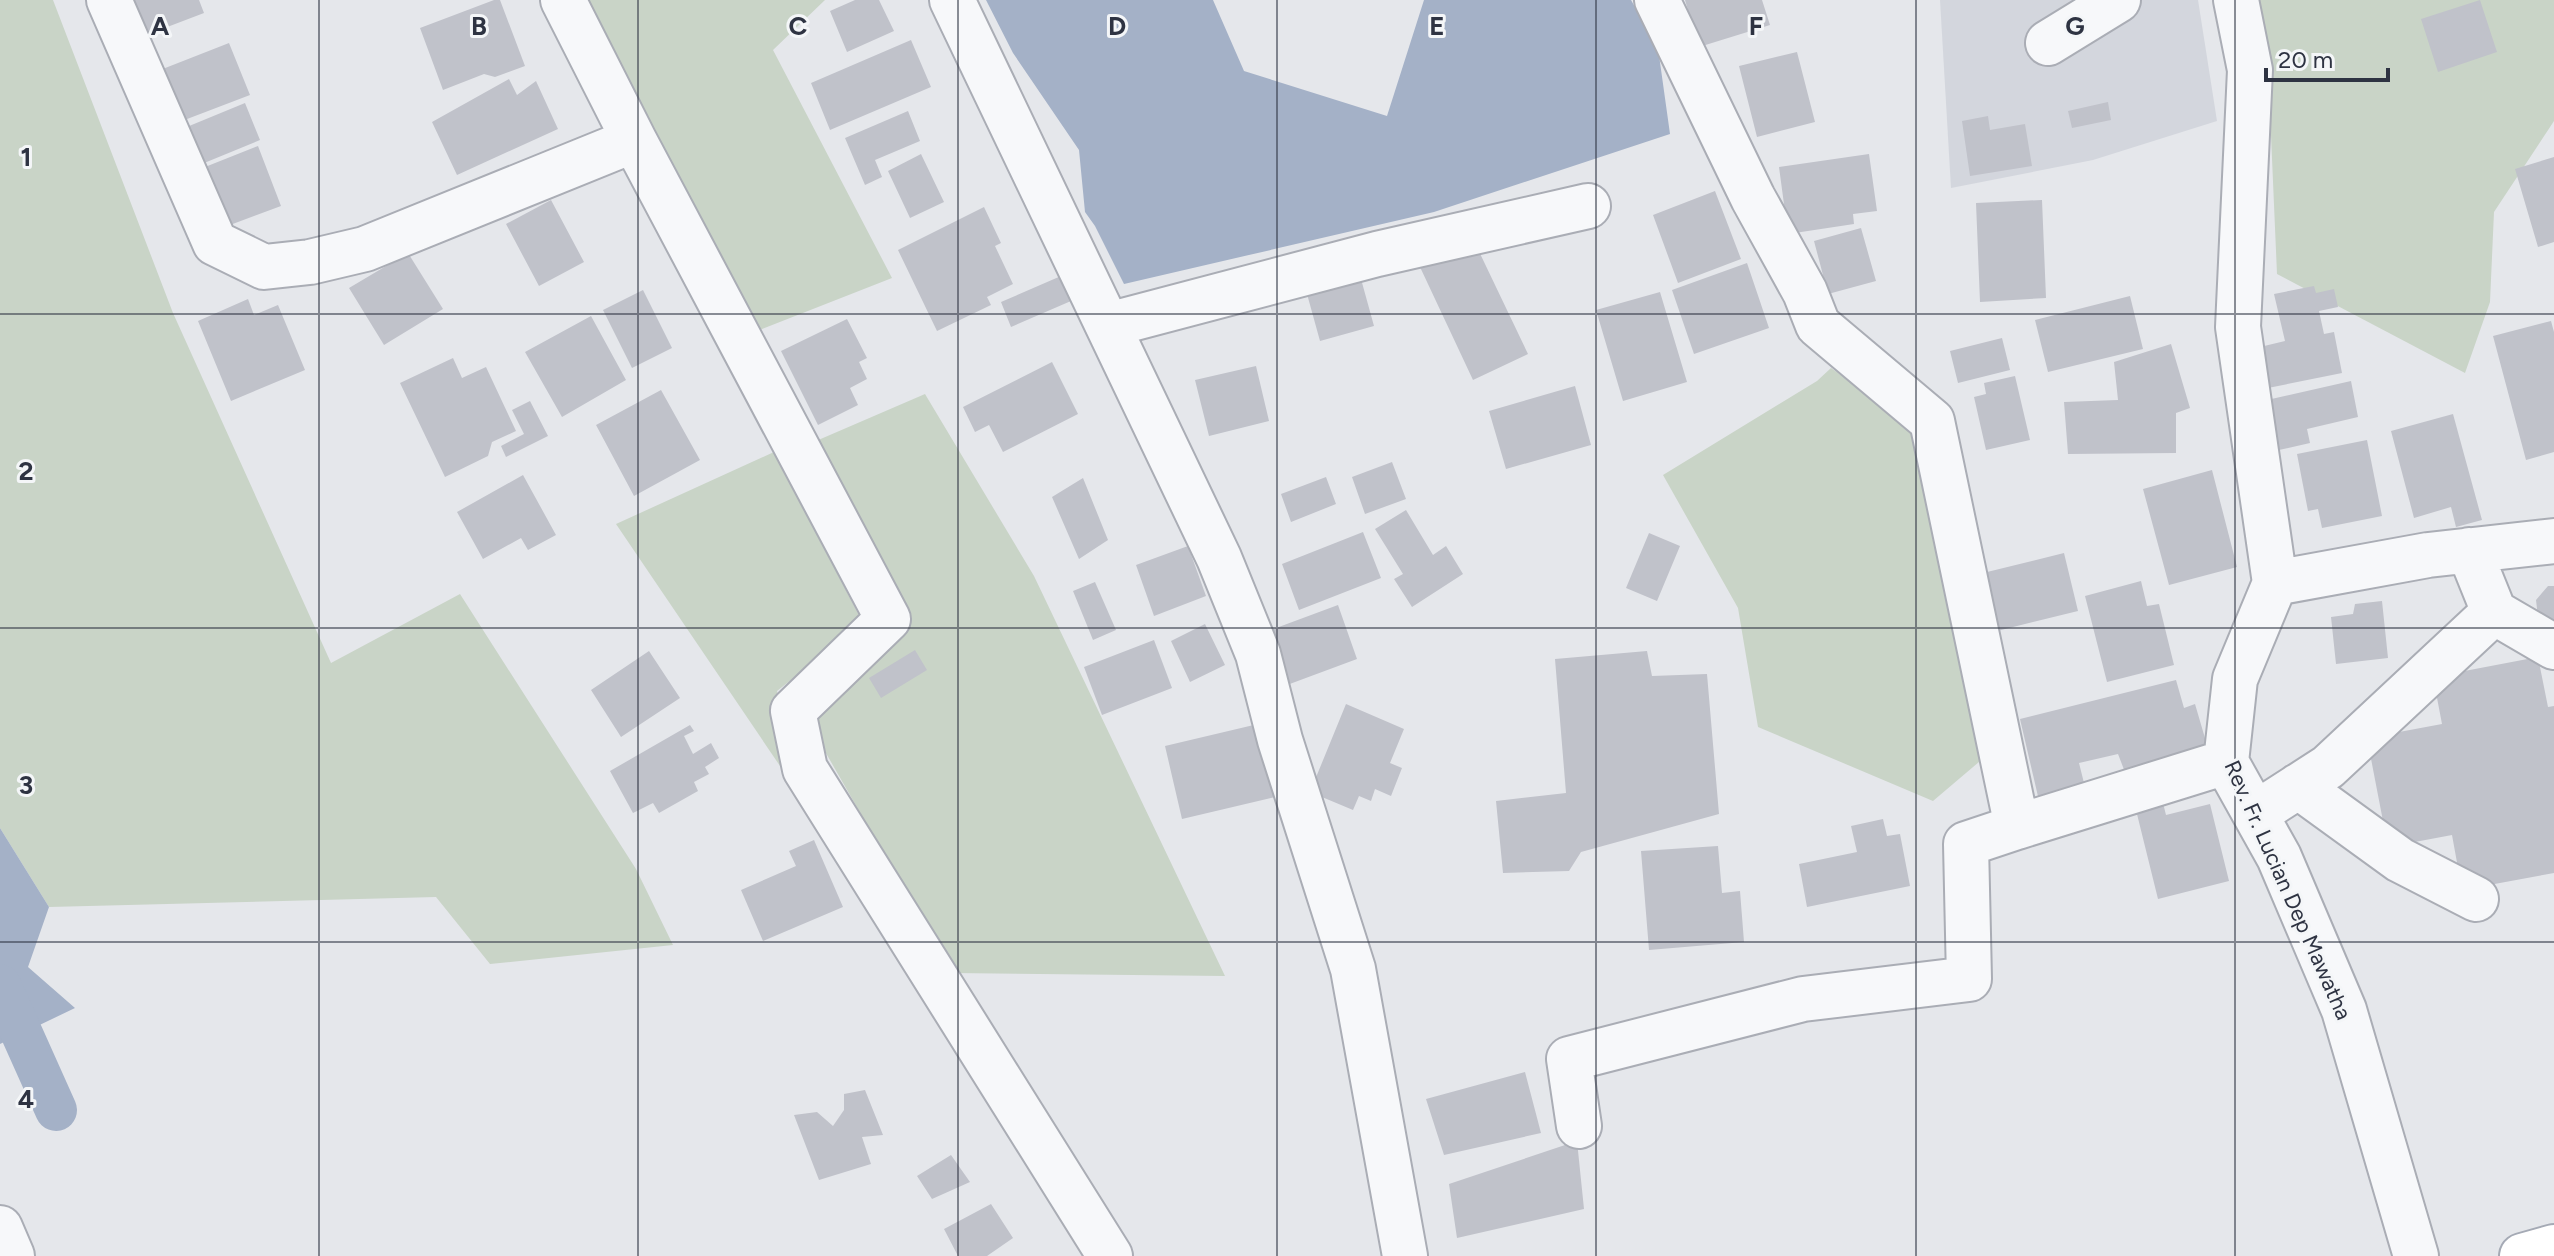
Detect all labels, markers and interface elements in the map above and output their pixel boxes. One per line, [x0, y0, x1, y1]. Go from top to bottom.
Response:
text: A [151, 10, 170, 42]
text: B [471, 10, 487, 42]
text: C [789, 10, 808, 42]
text: D [1108, 10, 1126, 42]
text: E [1429, 10, 1445, 42]
text: F [1749, 10, 1763, 42]
text: G [2065, 10, 2085, 42]
scale bar [2266, 32, 2388, 82]
text: 20 m [2278, 45, 2333, 74]
text: 1 [21, 141, 31, 173]
text: 2 [18, 455, 34, 487]
street label: Rev. Fr. Lucian Dep Mawatha [2219, 756, 2357, 1024]
text: 3 [19, 769, 33, 801]
text: 4 [18, 1083, 34, 1115]

